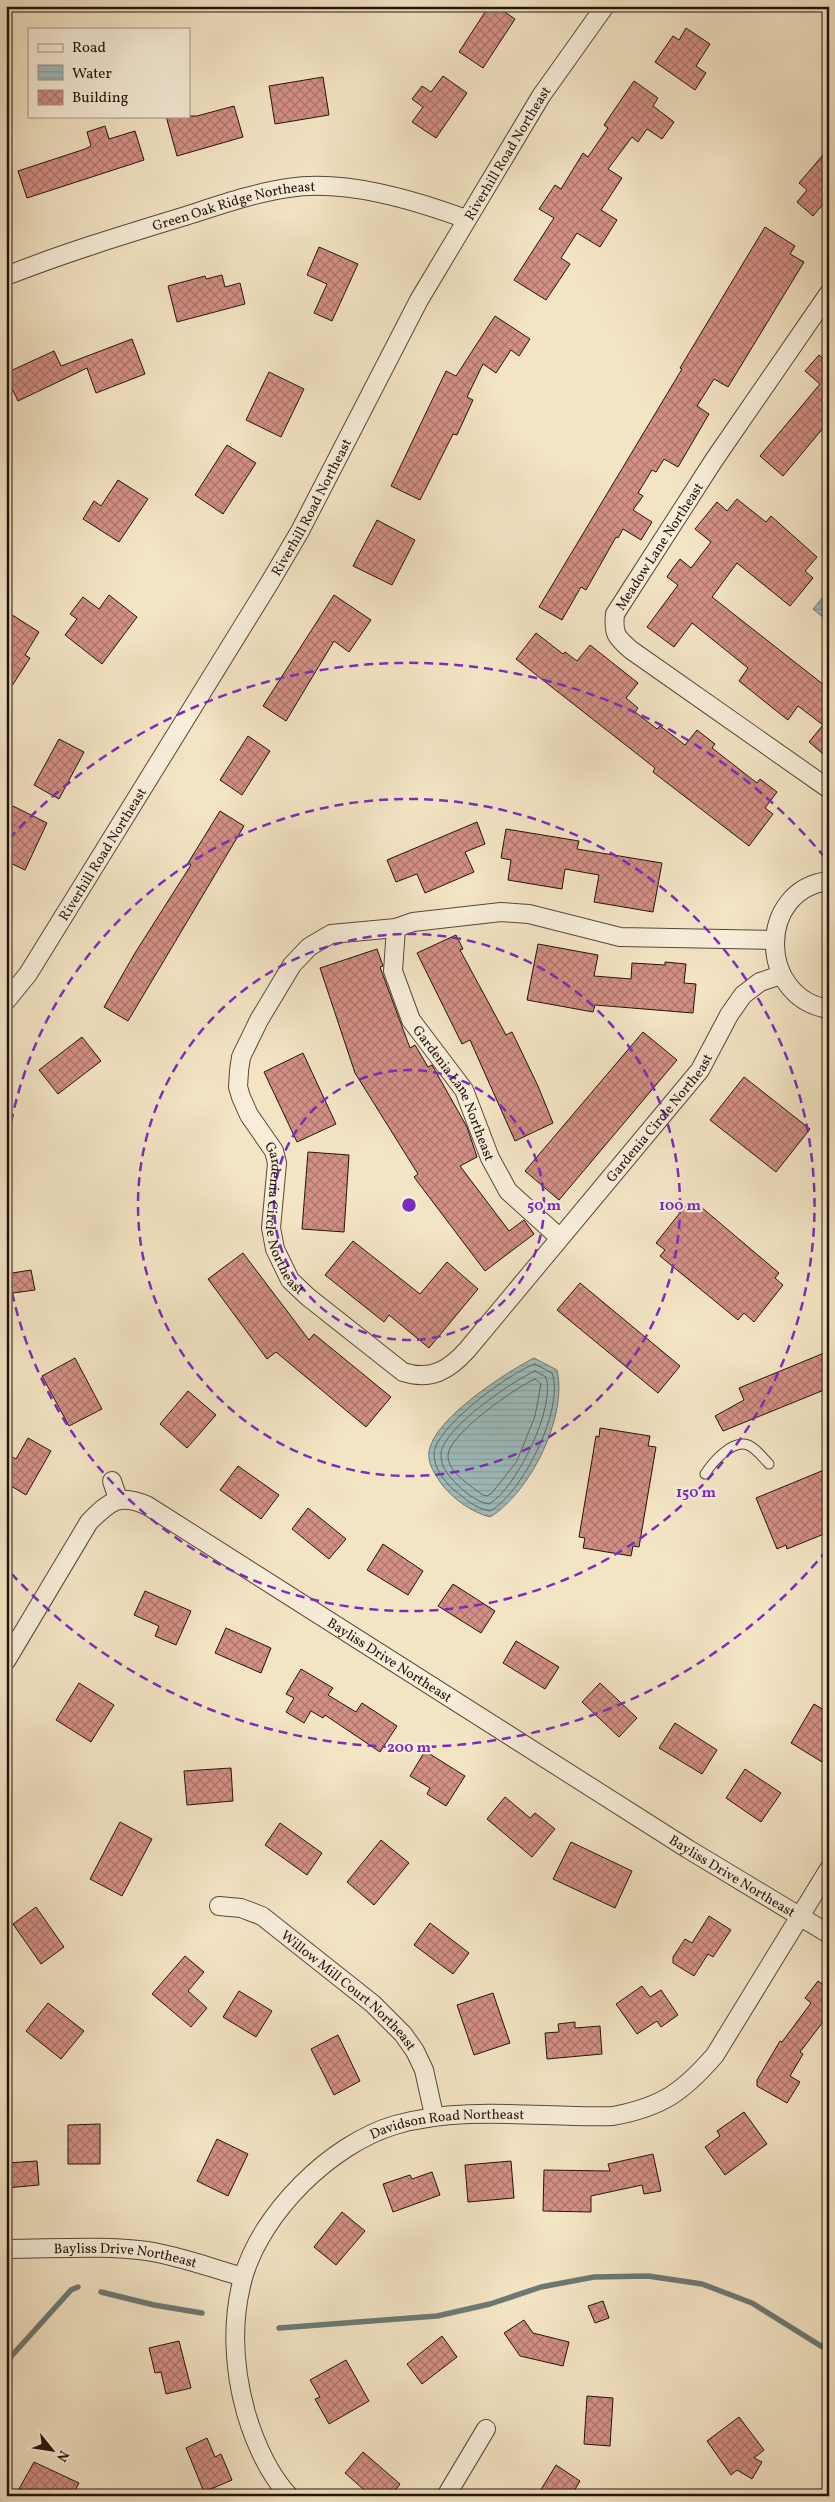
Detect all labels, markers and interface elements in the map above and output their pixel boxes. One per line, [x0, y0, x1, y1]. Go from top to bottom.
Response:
legend [28, 28, 190, 118]
text: Road [72, 38, 106, 59]
text: Water [72, 64, 112, 85]
street label: Riverhill Road Northeast [461, 83, 556, 224]
text: Building [72, 88, 129, 109]
street label: Green Oak Ridge Northeast [150, 178, 316, 236]
street label: Riverhill Road Northeast [268, 436, 357, 580]
street label: Meadow Lane Northeast [612, 479, 709, 614]
street label: Riverhill Road Northeast [55, 784, 152, 925]
street label: Gardenia Lane Northeast [407, 1022, 498, 1164]
street label: Gardenia Circle Northeast [603, 1051, 718, 1187]
street label: Gardenia Circle Northeast [259, 1138, 308, 1300]
centre of rings [400, 1196, 418, 1214]
text: 50 m [527, 1196, 561, 1217]
text: 100 m [659, 1196, 702, 1217]
text: 150 m [676, 1483, 716, 1504]
street label: Bayliss Drive Northeast [323, 1614, 455, 1708]
text: 200 m [387, 1738, 431, 1759]
street label: Bayliss Drive Northeast [665, 1831, 799, 1923]
street label: Willow Mill Court Northeast [276, 1926, 420, 2055]
street label: Davidson Road Northeast [367, 2106, 525, 2145]
street label: Bayliss Drive Northeast [53, 2240, 199, 2273]
north arrow [28, 2424, 78, 2474]
text: N [51, 2447, 73, 2465]

